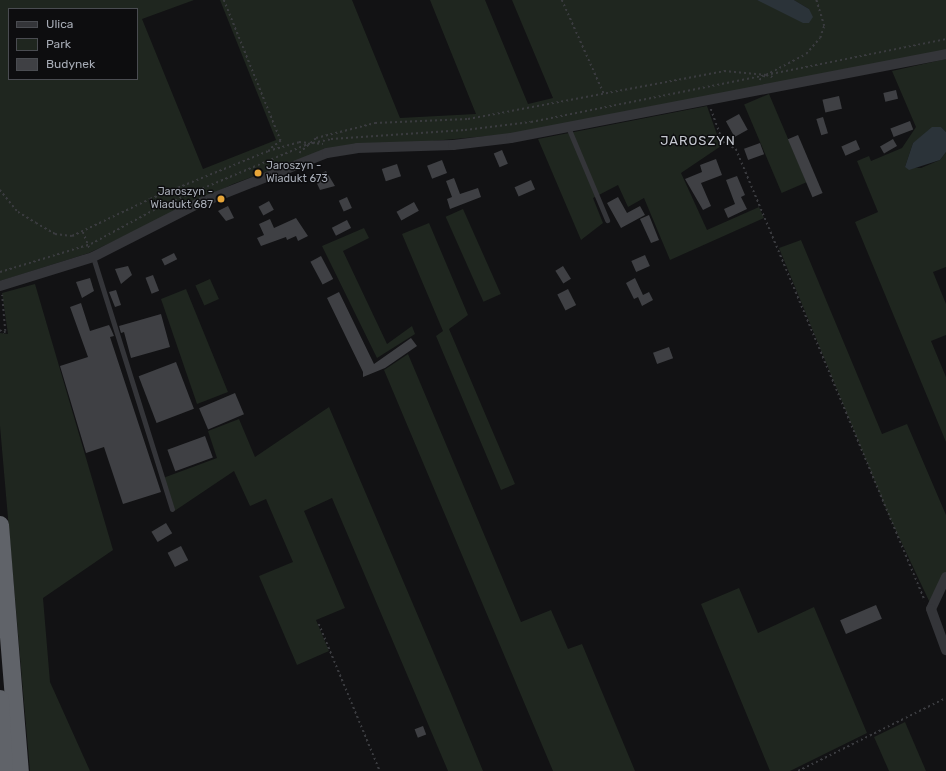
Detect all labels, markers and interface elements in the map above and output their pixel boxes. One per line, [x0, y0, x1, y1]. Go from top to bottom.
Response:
legend [8, 8, 138, 80]
text: Ulica [46, 17, 73, 31]
text: Park [46, 37, 71, 51]
text: Budynek [46, 57, 95, 71]
district label: JAROSZYN [660, 133, 736, 149]
place label: Jaroszyn - Wiadukt 673 [266, 160, 328, 186]
marker: Jaroszyn - Wiadukt 673 [253, 168, 263, 178]
place label: Jaroszyn - Wiadukt 687 [150, 186, 213, 212]
marker: Jaroszyn - Wiadukt 687 [216, 194, 226, 204]

